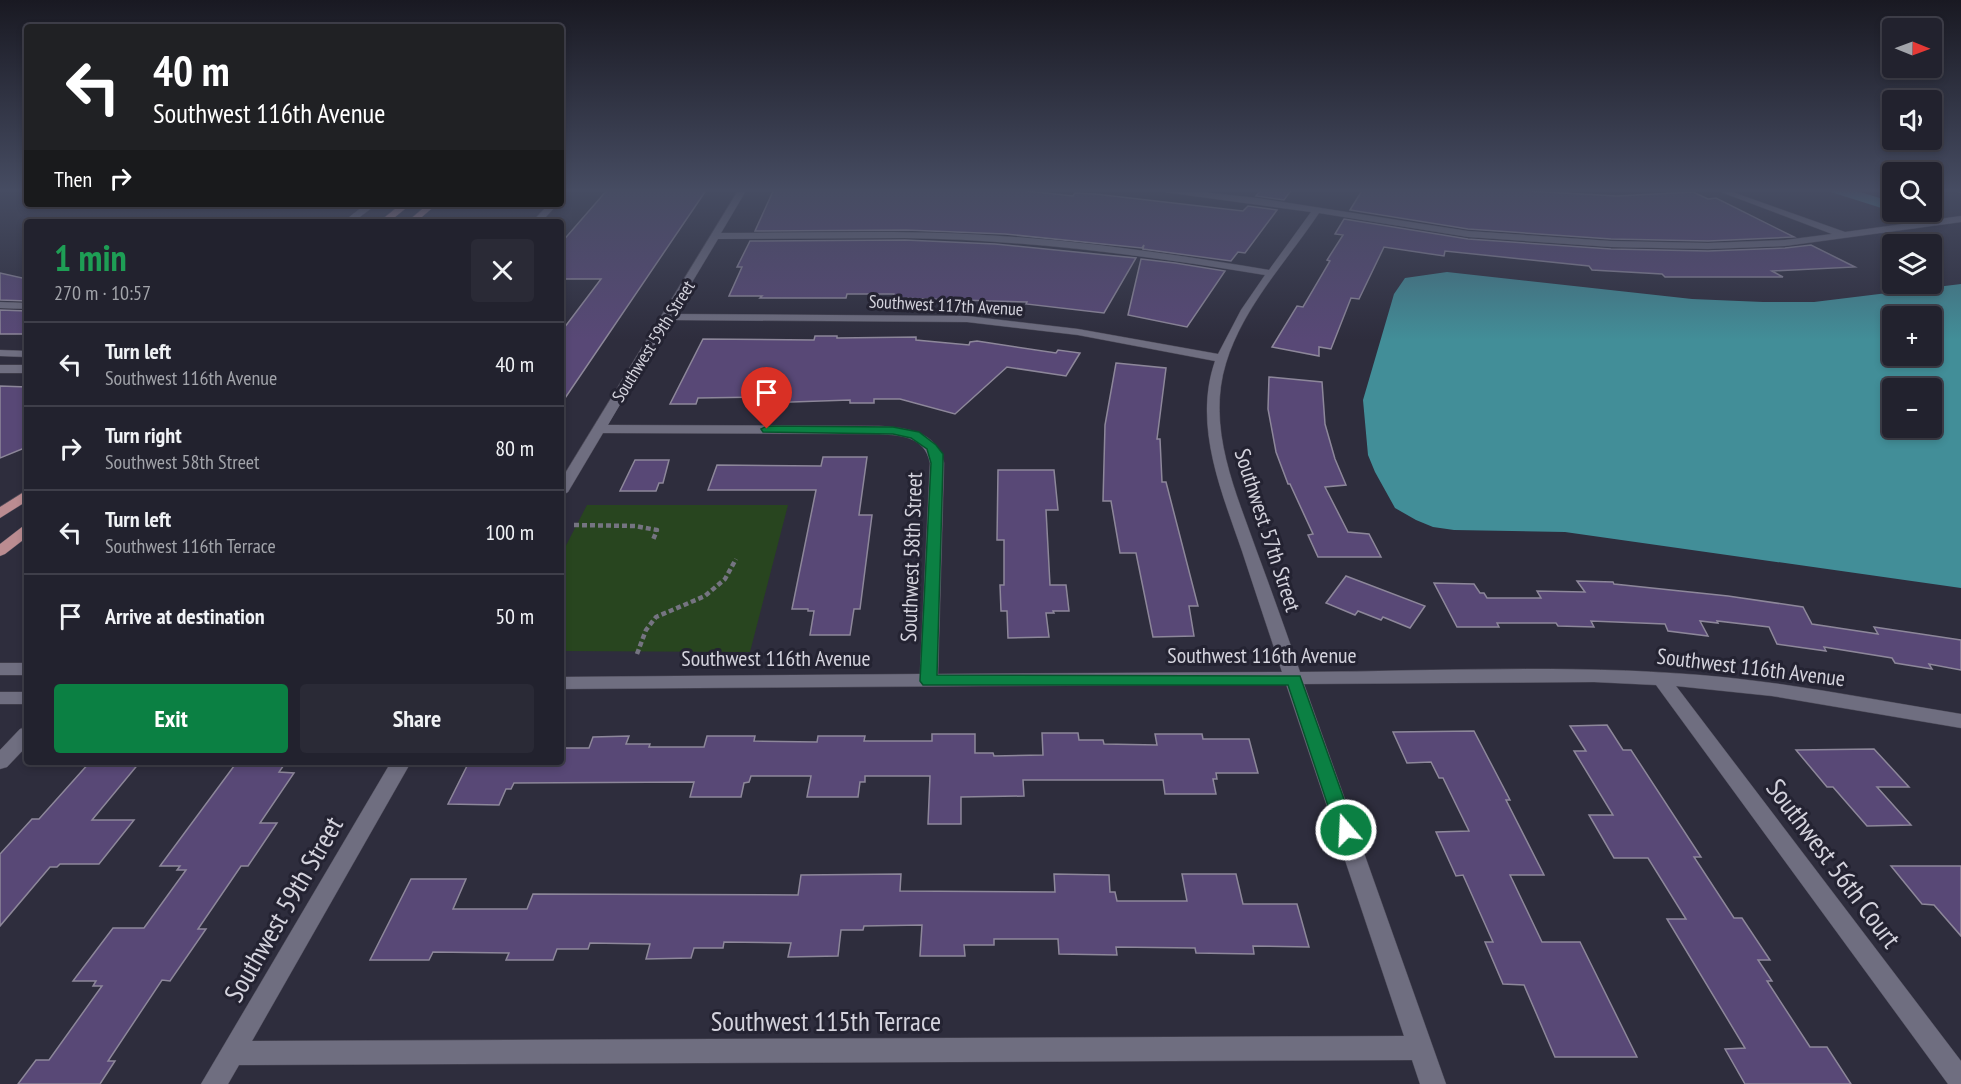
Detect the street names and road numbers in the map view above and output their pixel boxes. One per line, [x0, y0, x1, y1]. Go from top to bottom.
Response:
street label: Southwest 59th Street [606, 276, 700, 406]
street label: Southwest 117th Avenue [868, 289, 1024, 321]
street label: Southwest 57th Street [1228, 445, 1308, 615]
street label: Southwest 58th Street [894, 472, 928, 642]
street label: Southwest 116th Avenue [1167, 641, 1357, 669]
street label: Southwest 116th Avenue [1655, 642, 1847, 692]
street label: Southwest 116th Avenue [681, 644, 871, 672]
street label: Southwest 56th Court [1759, 772, 1909, 955]
street label: Southwest 59th Street [216, 810, 350, 1008]
street label: Southwest 115th Terrace [711, 1004, 941, 1038]

